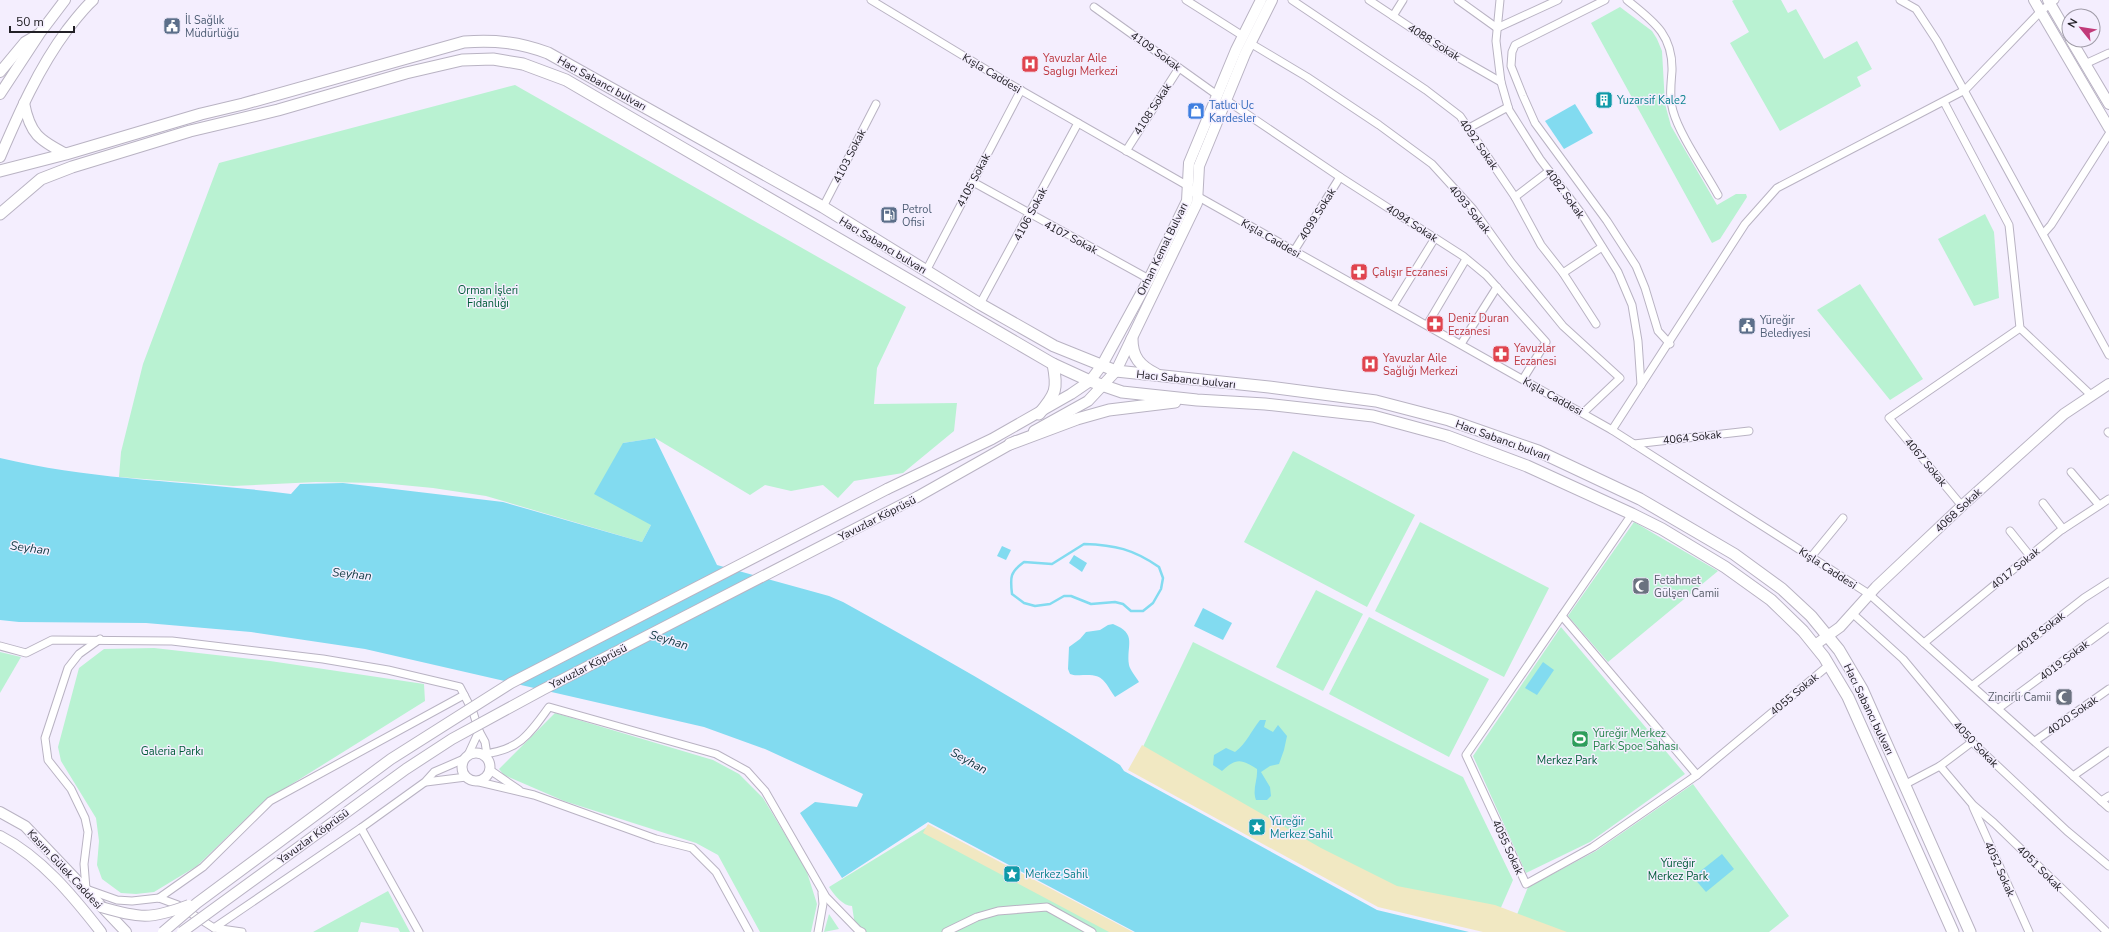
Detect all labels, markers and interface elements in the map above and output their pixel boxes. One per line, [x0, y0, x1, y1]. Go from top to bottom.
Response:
scale bar [10, 8, 74, 34]
north arrow [2061, 8, 2101, 48]
place label: İl Sağlık Müdürlüğü [185, 13, 239, 41]
text: 50 m [16, 14, 44, 30]
public building icon: İl Sağlık Müdürlüğü [162, 16, 182, 36]
text: N [2064, 16, 2081, 31]
street label: 4088 Sokak [1405, 20, 1463, 65]
street label: 4109 Sokak [1127, 28, 1184, 75]
street label: Kışla Caddesi [959, 50, 1024, 97]
place label: Yavuzlar Aile Saglıgı Merkezi [1042, 51, 1118, 79]
street label: Hacı Sabancı bulvarı [554, 53, 649, 114]
hospital icon: Yavuzlar Aile Saglıgı Merkezi [1020, 54, 1040, 74]
street label: 4108 Sokak [1130, 80, 1175, 138]
building icon: Yuzarsif Kale2 [1594, 90, 1614, 110]
place label: Yuzarsif Kale2 [1616, 93, 1686, 108]
place label: Tatlıcı Uc Kardesler [1209, 98, 1256, 126]
shop icon: Tatlıcı Uc Kardesler [1186, 101, 1206, 121]
street label: 4092 Sokak [1456, 116, 1502, 173]
street label: 4103 Sokak [829, 126, 870, 186]
street label: 4105 Sokak [953, 150, 994, 210]
street label: 4082 Sokak [1541, 165, 1588, 222]
street label: 4093 Sokak [1445, 182, 1494, 237]
street label: 4106 Sokak [1010, 184, 1051, 244]
street label: 4099 Sokak [1295, 185, 1340, 243]
street label: Orhan Kemal Bulvarı [1133, 200, 1192, 298]
street label: 4094 Sokak [1383, 201, 1441, 246]
place label: Petrol Ofisi [902, 202, 932, 230]
fuel station icon: Petrol Ofisi [879, 205, 899, 225]
street label: Hacı Sabancı bulvarı [836, 213, 929, 278]
street label: Kışla Caddesi [1238, 215, 1303, 261]
street label: 4107 Sokak [1041, 217, 1101, 258]
pharmacy icon: Çalışır Eczanesi [1349, 262, 1369, 282]
place label: Çalışır Eczanesi [1372, 265, 1448, 280]
park label: Orman İşleri Fidanlığı [458, 283, 518, 311]
place label: Deniz Duran Eczanesi [1448, 311, 1509, 339]
place label: Yüreğir Belediyesi [1759, 313, 1811, 341]
pharmacy icon: Deniz Duran Eczanesi [1425, 314, 1445, 334]
public building icon: Yüreğir Belediyesi [1737, 316, 1757, 336]
place label: Yavuzlar Eczanesi [1513, 341, 1556, 369]
pharmacy icon: Yavuzlar Eczanesi [1491, 344, 1511, 364]
place label: Yavuzlar Aile Sağlığı Merkezi [1382, 351, 1458, 379]
hospital icon: Yavuzlar Aile Sağlığı Merkezi [1360, 354, 1380, 374]
street label: Hacı Sabancı bulvarı [1136, 367, 1236, 392]
street label: Kışla Caddesi [1520, 374, 1585, 419]
street label: Hacı Sabancı bulvarı [1453, 416, 1552, 465]
street label: 4064 Sokak [1662, 427, 1723, 448]
street label: 4067 Sokak [1901, 435, 1951, 490]
street label: 4068 Sokak [1932, 484, 1985, 536]
street label: Yavuzlar Köprüsü [835, 492, 919, 545]
water label: Seyhan [9, 537, 51, 559]
street label: Kışla Caddesi [1796, 544, 1860, 593]
street label: 4017 Sokak [1988, 544, 2043, 593]
water label: Seyhan [331, 564, 373, 584]
place label: Fetahmet Gülşen Camii [1654, 573, 1719, 601]
mosque icon: Fetahmet Gülşen Camii [1631, 576, 1651, 596]
street label: 4018 Sokak [2012, 608, 2069, 656]
water label: Seyhan [648, 627, 691, 654]
street label: 4019 Sokak [2036, 636, 2093, 684]
street label: Yavuzlar Köprüsü [546, 640, 630, 693]
street label: Hacı Sabancı bulvarı [1840, 661, 1897, 757]
street label: 4055 Sokak [1767, 669, 1822, 719]
mosque icon: Zincirli Camii [2054, 687, 2074, 707]
place label: Zincirli Camii [1988, 690, 2051, 705]
street label: 4020 Sokak [2044, 692, 2101, 738]
street label: 4050 Sokak [1950, 718, 2002, 771]
place label: Yüreğir Merkez Park Spoe Sahası [1592, 726, 1678, 754]
sports icon: Yüreğir Merkez Park Spoe Sahası [1570, 729, 1590, 749]
park label: Galeria Parkı [141, 744, 203, 759]
water label: Seyhan [948, 744, 990, 778]
park label: Merkez Park [1537, 753, 1598, 768]
street label: Yavuzlar Köprüsü [274, 805, 352, 868]
place label: Yüreğir Merkez Sahil [1269, 814, 1334, 842]
place icon: Yüreğir Merkez Sahil [1247, 817, 1267, 837]
street label: 4055 Sokak [1488, 817, 1527, 878]
street label: Kasım Gülek Caddesi [24, 826, 106, 912]
street label: 4052 Sokak [1981, 839, 2019, 900]
street label: 4051 Sokak [2014, 842, 2066, 895]
park label: Yüreğir Merkez Park [1648, 856, 1709, 884]
place icon: Merkez Sahil [1002, 864, 1022, 884]
place label: Merkez Sahil [1025, 867, 1089, 882]

